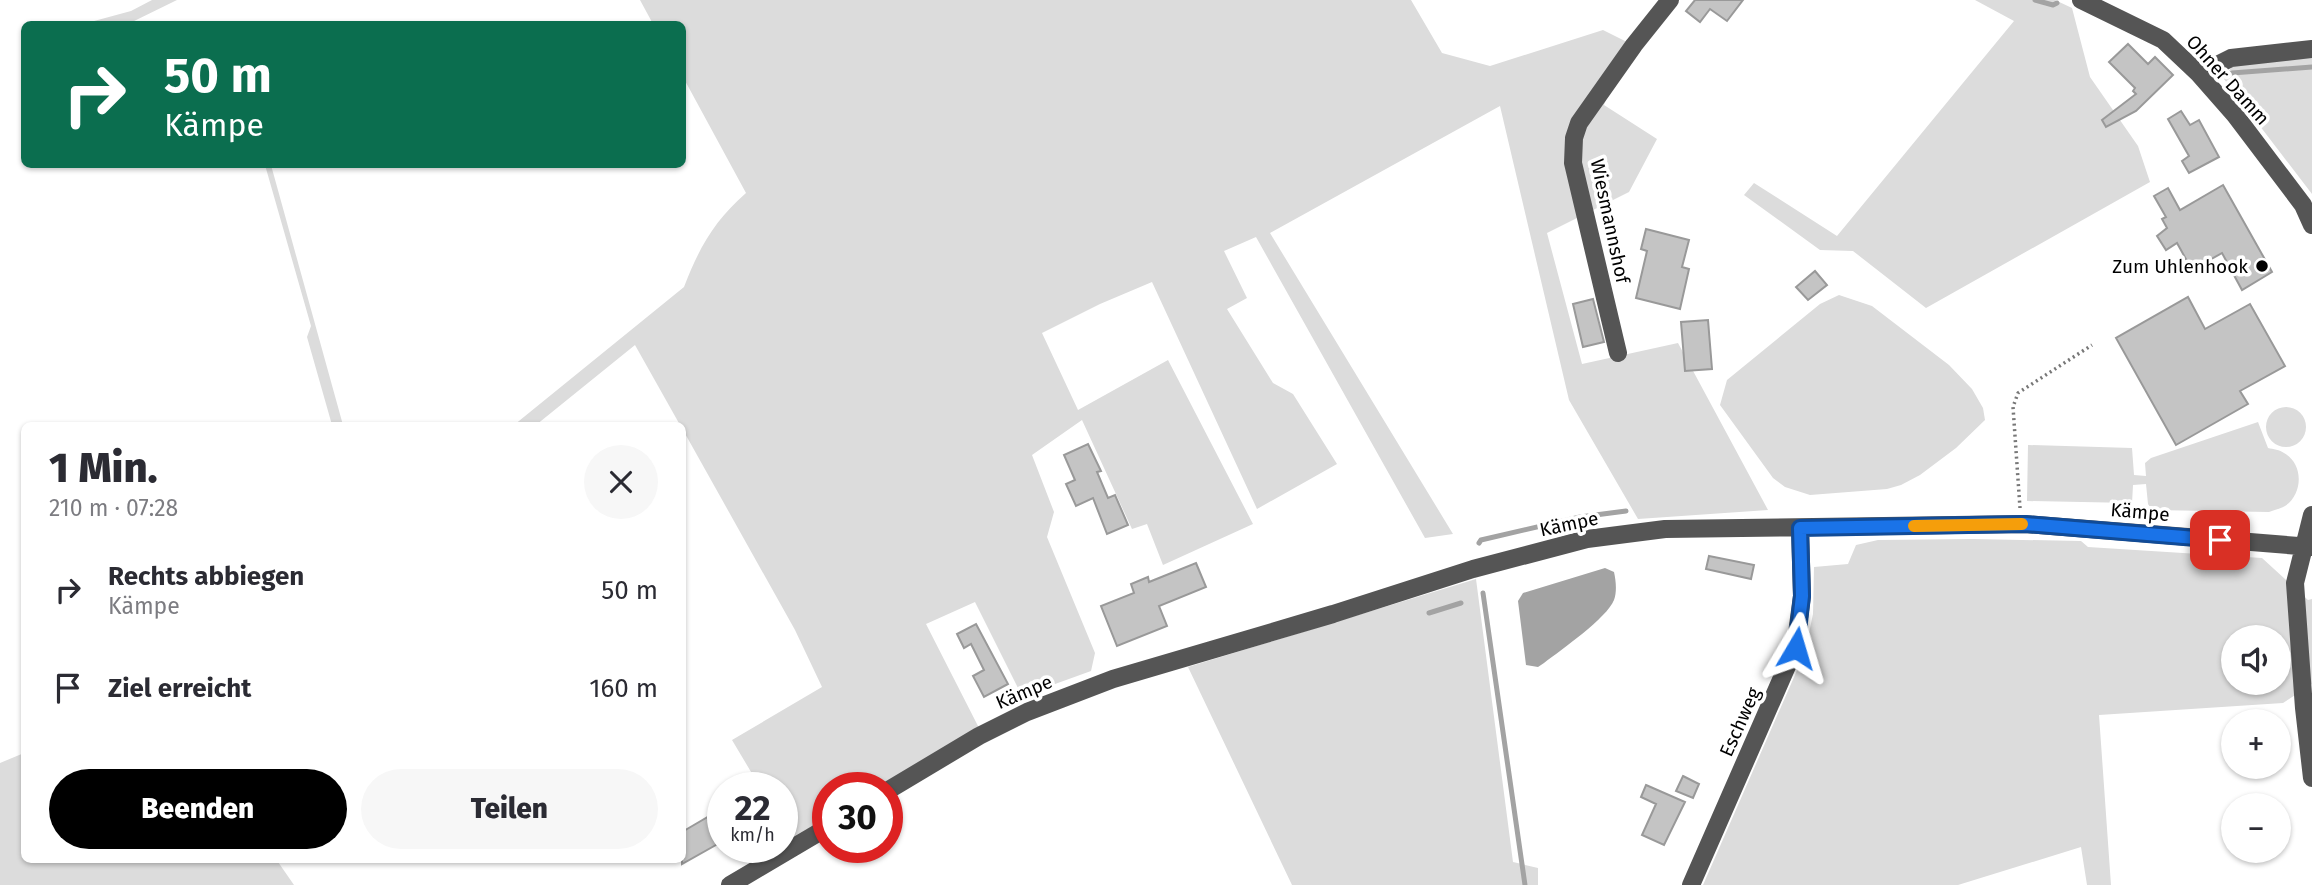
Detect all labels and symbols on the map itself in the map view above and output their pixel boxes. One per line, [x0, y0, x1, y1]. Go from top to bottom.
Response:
street label: Ohner Damm [2182, 30, 2274, 130]
street label: Wiesmannshof [1586, 157, 1635, 287]
place label: Zum Uhlenhook [2112, 255, 2248, 278]
marker: Zum Uhlenhook [2254, 258, 2270, 274]
street label: Kämpe [2109, 498, 2171, 526]
street label: Kämpe [1538, 507, 1600, 541]
pin [2190, 510, 2250, 570]
position arrow [1759, 611, 1833, 685]
street label: Kämpe [992, 670, 1056, 714]
street label: Eschweg [1715, 684, 1765, 760]
speed limit sign: 30 [812, 772, 903, 863]

